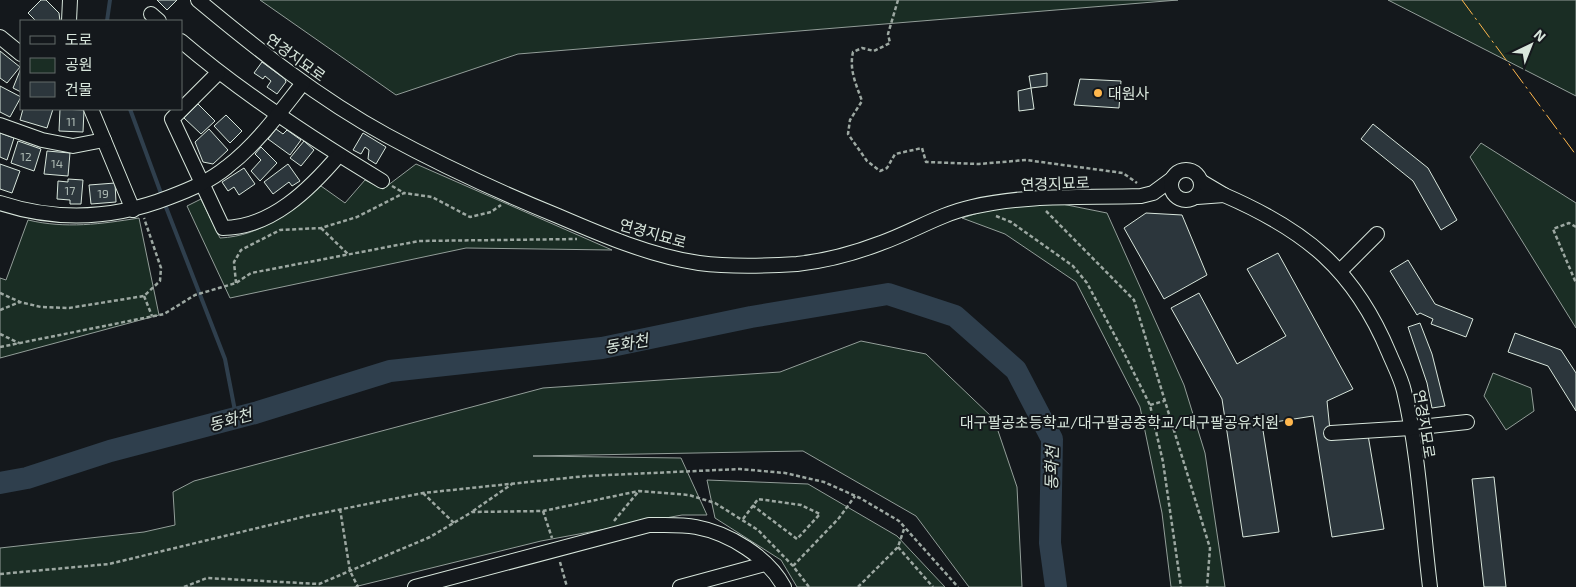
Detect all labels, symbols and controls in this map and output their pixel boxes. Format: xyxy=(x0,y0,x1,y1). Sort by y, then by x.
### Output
legend xyxy=(20,20,182,110)
north arrow xyxy=(1506,20,1556,70)
text: N xyxy=(1531,25,1550,45)
street label: 연경지묘로 xyxy=(263,29,329,85)
text: 도로 xyxy=(65,30,93,48)
text: 공원 xyxy=(65,55,93,73)
text: 건물 xyxy=(65,80,93,98)
place label: 대원사 xyxy=(1108,84,1150,102)
marker: 대원사 xyxy=(1092,87,1104,99)
house number: 11 xyxy=(66,114,76,128)
house number: 12 xyxy=(20,149,32,163)
house number: 14 xyxy=(51,156,63,170)
street label: 연경지묘로 xyxy=(1020,173,1090,193)
house number: 17 xyxy=(65,183,75,197)
house number: 19 xyxy=(97,186,109,200)
street label: 연경지묘로 xyxy=(617,215,689,251)
water label: 동화천 xyxy=(603,329,652,356)
street label: 연경지묘로 xyxy=(1411,389,1439,459)
water label: 동화천 xyxy=(206,404,256,434)
place label: 대구팔공초등학교/대구팔공중학교/대구팔공유치원 xyxy=(960,413,1279,431)
marker: 대구팔공초등학교/대구팔공중학교/대구팔공유치원 xyxy=(1283,416,1295,428)
water label: 동화천 xyxy=(1041,443,1061,490)

